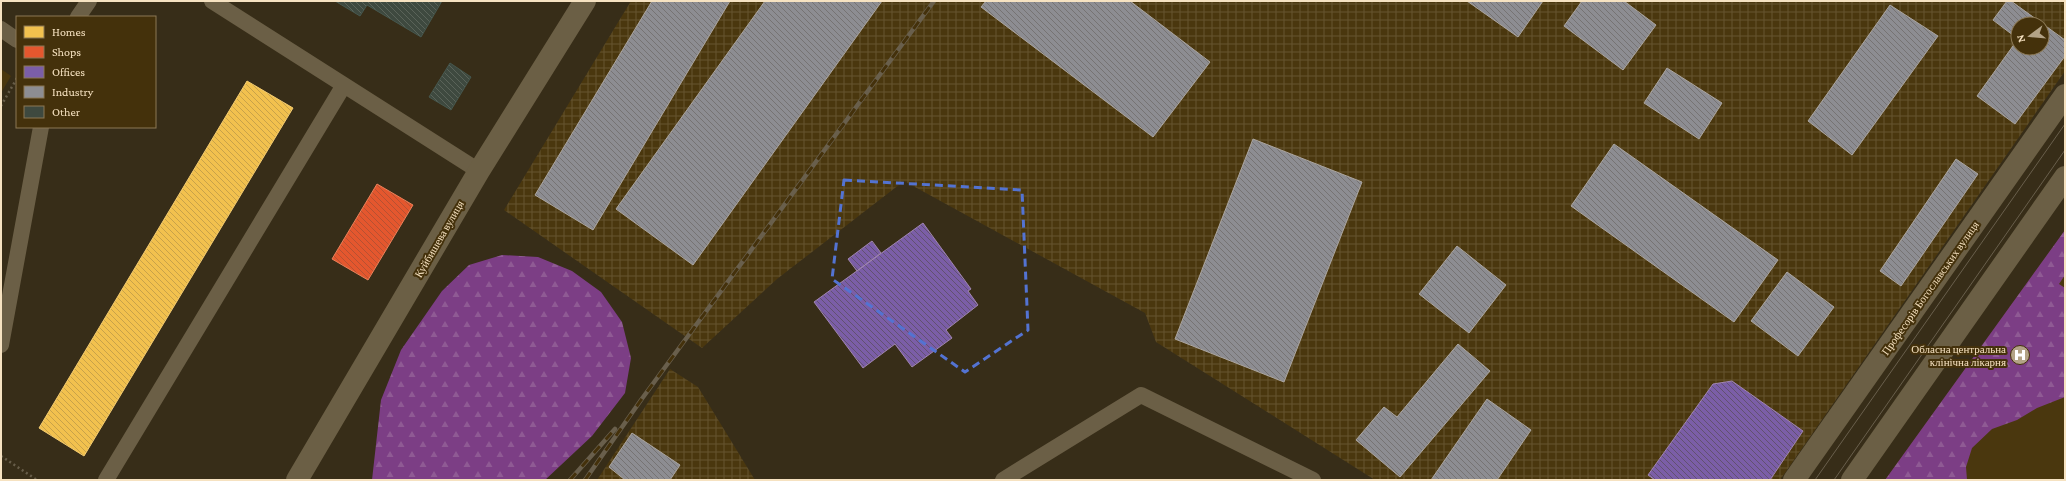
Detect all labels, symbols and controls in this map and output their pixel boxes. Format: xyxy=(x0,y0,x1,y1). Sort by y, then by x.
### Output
legend xyxy=(16,16,156,128)
north arrow xyxy=(2010,16,2050,56)
text: Homes xyxy=(52,25,86,39)
text: N xyxy=(2013,33,2027,44)
text: Shops xyxy=(52,45,81,59)
text: Offices xyxy=(52,65,85,79)
text: Industry xyxy=(52,85,94,99)
text: Other xyxy=(52,105,81,119)
street label: Куйбишева вулиця xyxy=(412,198,466,280)
street label: Професорів Богославських вулиця xyxy=(1879,219,1981,357)
place label: Обласна центральна клінічна лікарня xyxy=(1911,343,2006,368)
hospital icon: Обласна центральна клінічна лікарня xyxy=(2009,344,2031,366)

